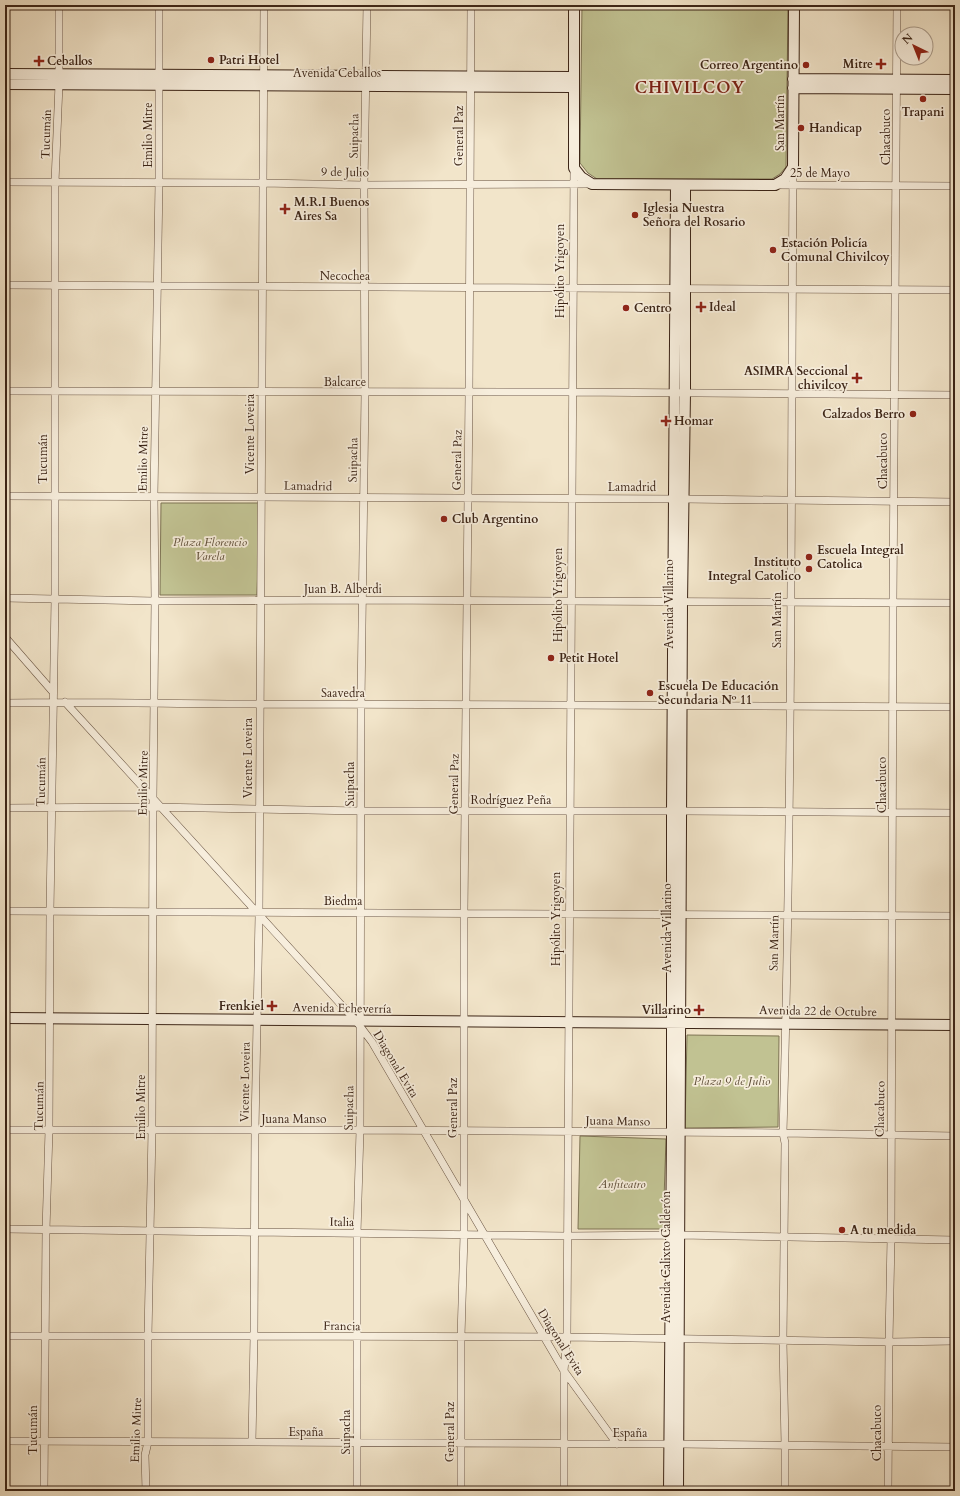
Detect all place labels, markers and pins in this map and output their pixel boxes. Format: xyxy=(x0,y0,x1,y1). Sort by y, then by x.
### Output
place label: Patri Hotel xyxy=(219,52,280,68)
place label: Ceballos xyxy=(47,53,93,69)
marker: Patri Hotel xyxy=(206,55,216,65)
marker: Ceballos xyxy=(34,56,44,66)
place label: Mitre xyxy=(843,56,873,72)
place label: Correo Argentino xyxy=(700,57,798,73)
marker: Mitre xyxy=(876,59,886,69)
marker: Correo Argentino xyxy=(801,60,811,70)
marker: Trapani xyxy=(918,94,928,104)
place label: Trapani xyxy=(902,104,945,120)
place label: Handicap xyxy=(809,120,862,136)
marker: Handicap xyxy=(796,123,806,133)
place label: M.R.I Buenos Aires Sa xyxy=(294,194,370,224)
place label: Iglesia Nuestra Señora del Rosario xyxy=(643,200,745,230)
marker: M.R.I Buenos Aires Sa xyxy=(279,203,291,215)
marker: Iglesia Nuestra Señora del Rosario xyxy=(630,210,640,220)
place label: Estación Policía Comunal Chivilcoy xyxy=(781,235,890,265)
marker: Estación Policía Comunal Chivilcoy xyxy=(768,245,778,255)
place label: Ideal xyxy=(709,299,736,315)
place label: Centro xyxy=(634,300,672,316)
marker: Ideal xyxy=(696,302,706,312)
marker: Centro xyxy=(621,303,631,313)
place label: ASIMRA Seccional chivilcoy xyxy=(744,363,848,393)
marker: ASIMRA Seccional chivilcoy xyxy=(851,372,863,384)
place label: Calzados Berro xyxy=(822,406,905,422)
marker: Calzados Berro xyxy=(908,409,918,419)
place label: Homar xyxy=(674,413,714,429)
marker: Homar xyxy=(661,416,671,426)
place label: Club Argentino xyxy=(452,511,538,527)
marker: Club Argentino xyxy=(439,514,449,524)
place label: Escuela Integral Catolica xyxy=(817,542,904,572)
marker: Escuela Integral Catolica xyxy=(804,552,814,562)
place label: Instituto Integral Catolico xyxy=(708,554,801,584)
marker: Instituto Integral Catolico xyxy=(804,564,814,574)
place label: Petit Hotel xyxy=(559,650,619,666)
marker: Petit Hotel xyxy=(546,653,556,663)
place label: Escuela De Educación Secundaria Nº 11 xyxy=(658,678,779,708)
marker: Escuela De Educación Secundaria Nº 11 xyxy=(645,688,655,698)
place label: Frenkiel xyxy=(219,998,265,1014)
marker: Frenkiel xyxy=(267,1001,277,1011)
place label: Villarino xyxy=(642,1002,691,1018)
marker: Villarino xyxy=(694,1005,704,1015)
place label: A tu medida xyxy=(850,1222,916,1238)
marker: A tu medida xyxy=(837,1225,847,1235)

